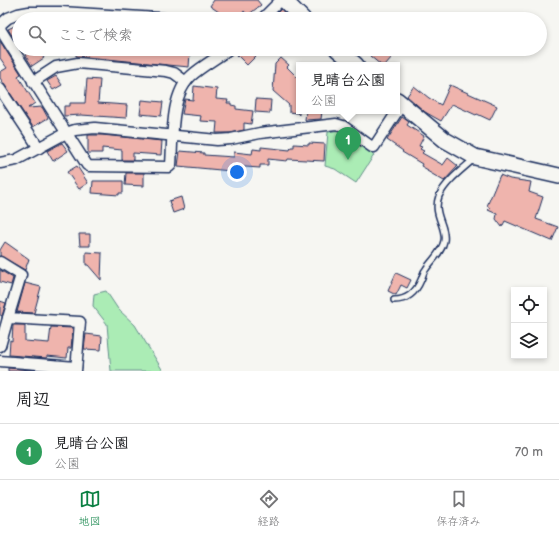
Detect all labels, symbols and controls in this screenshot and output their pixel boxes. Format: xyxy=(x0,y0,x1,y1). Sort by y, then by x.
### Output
search box xyxy=(12,12,547,56)
icon: search xyxy=(26,23,48,45)
text: ここで検索 xyxy=(58,26,133,45)
popup xyxy=(296,62,400,114)
text: 見晴台公園 xyxy=(310,71,386,90)
text: 公園 xyxy=(310,93,337,109)
pin: 1 xyxy=(335,127,361,160)
your location xyxy=(227,162,247,182)
map controls xyxy=(511,287,547,359)
button: locate xyxy=(511,287,547,323)
button: layers xyxy=(511,323,547,359)
text: 周辺 xyxy=(16,390,50,410)
text: 見晴台公園 xyxy=(54,434,129,453)
text: 1 xyxy=(26,444,32,460)
text: 70 m xyxy=(515,444,543,460)
text: 公園 xyxy=(54,456,80,472)
tab: 地図 xyxy=(79,488,101,528)
tab: 経路 xyxy=(258,488,280,528)
tab: 保存済み xyxy=(437,488,481,528)

